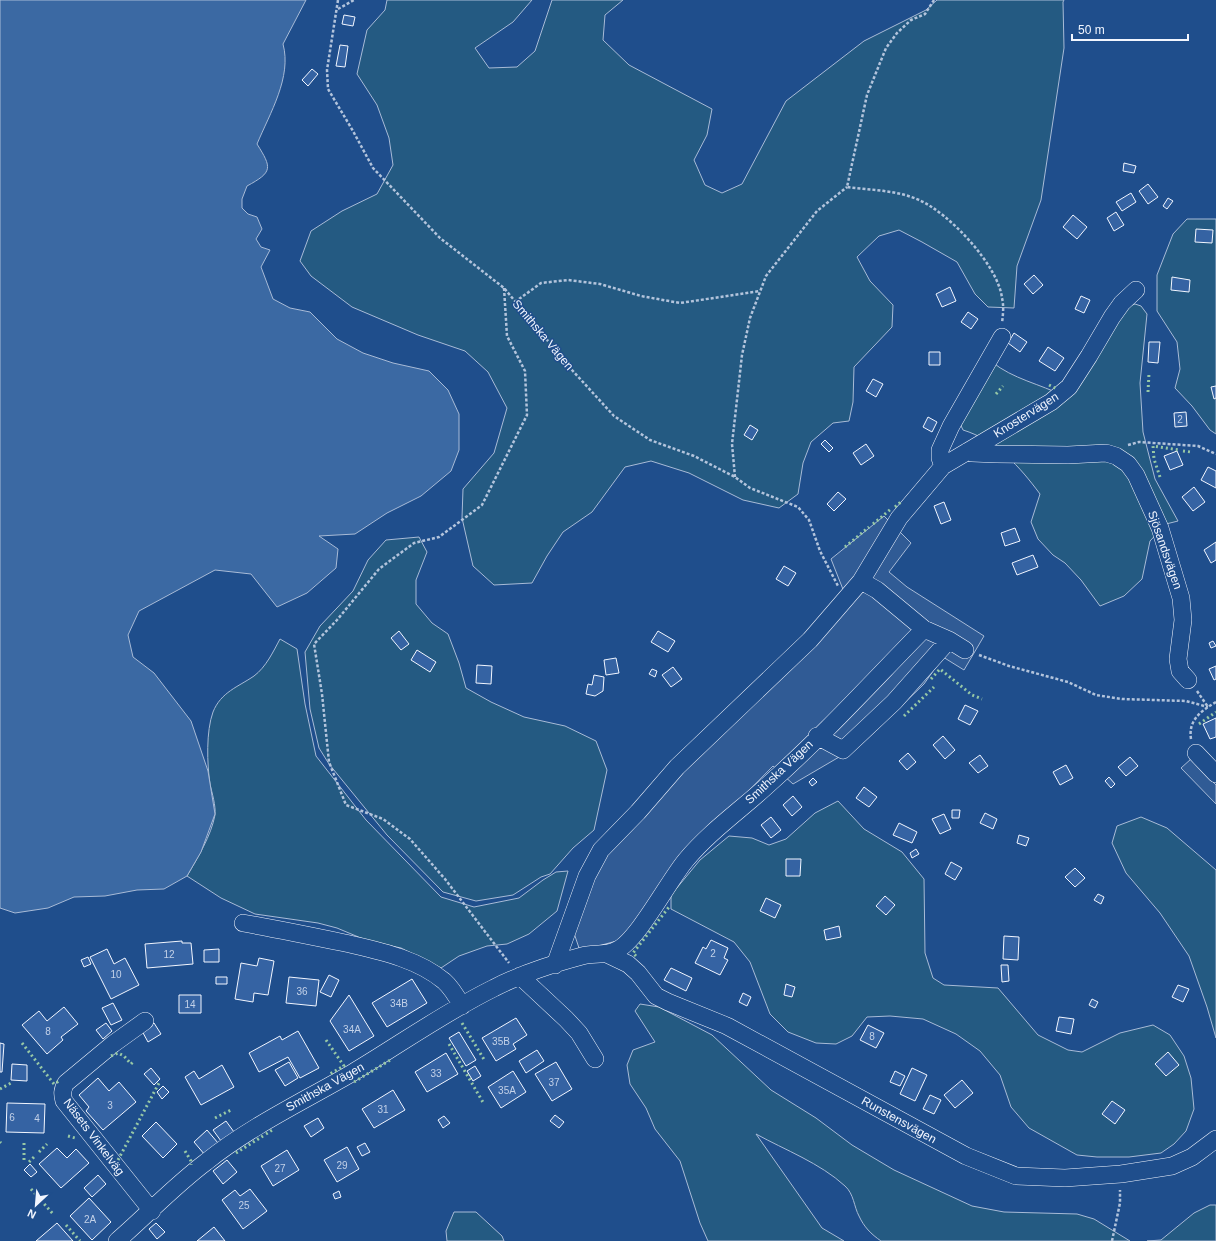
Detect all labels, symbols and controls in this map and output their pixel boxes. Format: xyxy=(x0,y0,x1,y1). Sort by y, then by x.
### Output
scale bar xyxy=(1072,16,1188,42)
text: 50 m xyxy=(1078,23,1105,37)
street label: Smithska Vägen xyxy=(510,297,576,373)
street label: Knostervägen xyxy=(991,389,1061,441)
house number: 2 xyxy=(1177,414,1183,425)
street label: Sjösandsvägen xyxy=(1145,509,1185,591)
street label: Smithska Vägen xyxy=(742,737,816,807)
house number: 2 xyxy=(710,948,716,959)
house number: 12 xyxy=(163,949,175,960)
house number: 10 xyxy=(110,969,122,980)
house number: 36 xyxy=(296,986,308,997)
house number: 34B xyxy=(390,998,408,1009)
house number: 14 xyxy=(184,999,196,1010)
house number: 34A xyxy=(343,1024,361,1035)
house number: 8 xyxy=(45,1026,51,1037)
house number: 8 xyxy=(869,1031,875,1042)
house number: 35B xyxy=(492,1036,510,1047)
street label: Smithska Vägen xyxy=(283,1060,367,1114)
house number: 33 xyxy=(430,1068,442,1079)
house number: 37 xyxy=(548,1077,560,1088)
house number: 35A xyxy=(498,1085,516,1096)
street label: Runstensvägen xyxy=(859,1094,939,1146)
street label: Näsets Vinkelväg xyxy=(61,1096,127,1178)
house number: 3 xyxy=(107,1100,113,1111)
house number: 31 xyxy=(377,1104,389,1115)
house number: 6 xyxy=(9,1112,15,1123)
house number: 4 xyxy=(34,1113,40,1124)
house number: 29 xyxy=(336,1160,348,1171)
house number: 27 xyxy=(274,1163,286,1174)
north arrow xyxy=(16,1185,56,1225)
house number: 25 xyxy=(238,1200,250,1211)
text: N xyxy=(25,1207,38,1221)
house number: 2A xyxy=(84,1214,96,1225)

